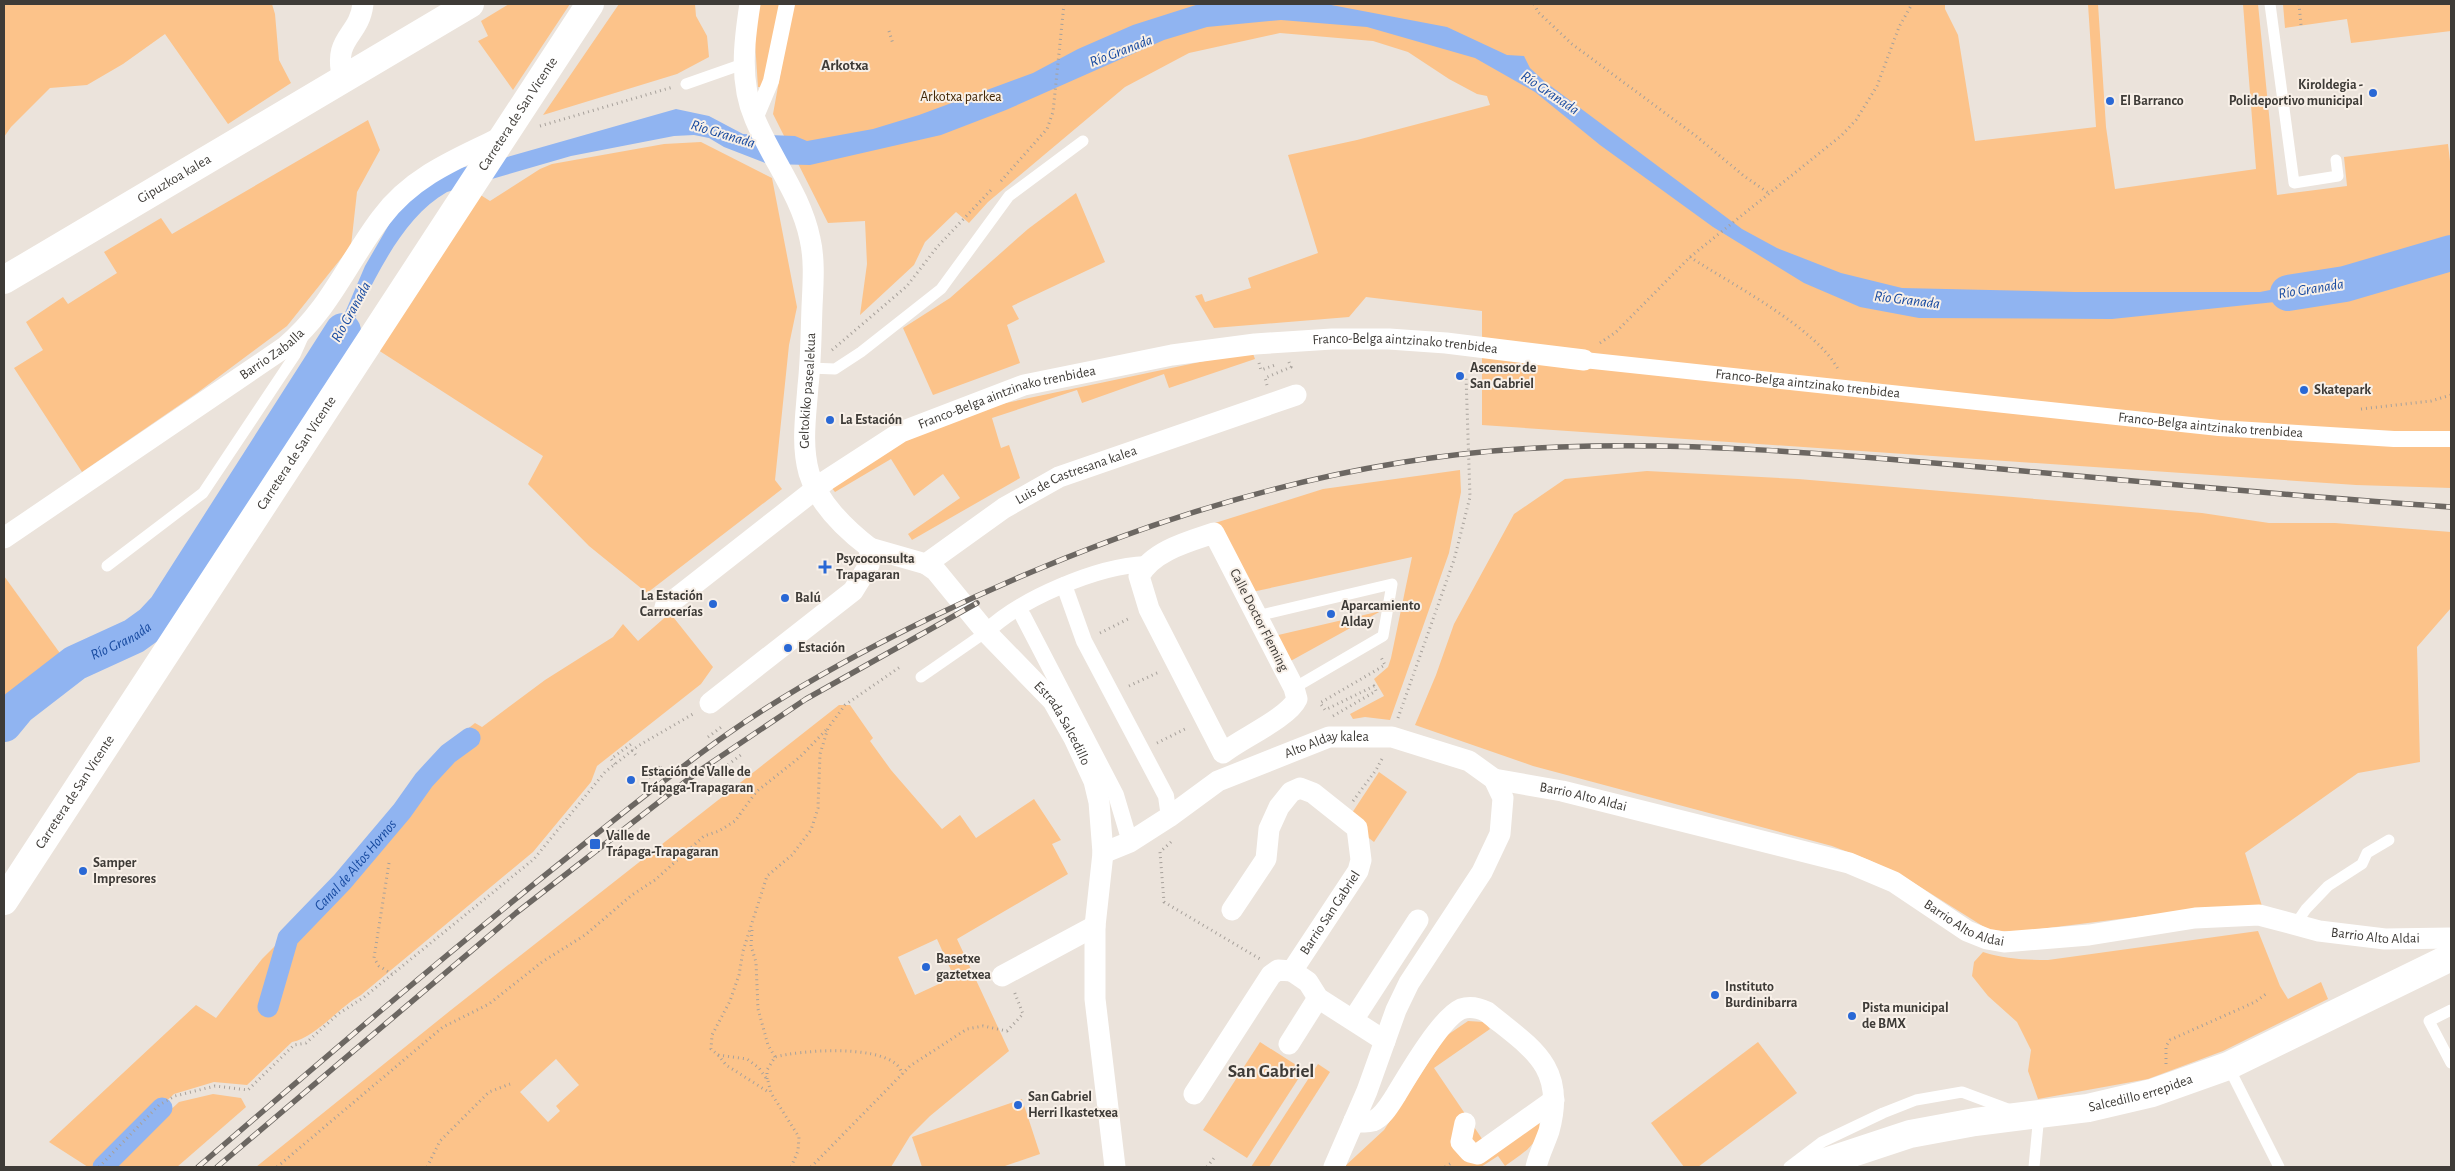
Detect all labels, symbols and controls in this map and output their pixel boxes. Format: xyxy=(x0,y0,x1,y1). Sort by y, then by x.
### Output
water label: Río Granada xyxy=(1087,32,1155,70)
street label: Carretera de San Vicente xyxy=(476,55,560,173)
district label: Arkotxa xyxy=(821,58,869,73)
water label: Río Granada xyxy=(1518,68,1582,118)
place label: Kiroldegia - Polideportivo municipal xyxy=(2229,78,2363,108)
marker: Kiroldegia - Polideportivo municipal xyxy=(2367,87,2379,99)
park label: Arkotxa parkea xyxy=(920,90,1002,104)
place label: El Barranco xyxy=(2120,94,2184,108)
marker: El Barranco xyxy=(2104,95,2116,107)
water label: Río Granada xyxy=(689,117,757,151)
street label: Gipuzkoa kalea xyxy=(135,152,214,206)
water label: Río Granada xyxy=(2277,276,2345,302)
water label: Río Granada xyxy=(328,279,374,345)
water label: Río Granada xyxy=(1873,289,1941,311)
street label: Barrio Zaballa xyxy=(237,326,307,383)
street label: Geltokiko pasealekua xyxy=(798,332,818,449)
street label: Franco-Belga aintzinako trenbidea xyxy=(1312,332,1499,356)
place label: Ascensor de San Gabriel xyxy=(1470,361,1537,391)
street label: Franco-Belga aintzinako trenbidea xyxy=(916,364,1098,432)
street label: Franco-Belga aintzinako trenbidea xyxy=(1715,367,1901,401)
marker: Ascensor de San Gabriel xyxy=(1454,370,1466,382)
place label: Skatepark xyxy=(2314,383,2371,397)
marker: Skatepark xyxy=(2298,384,2310,396)
street label: Carretera de San Vicente xyxy=(255,394,339,512)
street label: Franco-Belga aintzinako trenbidea xyxy=(2117,410,2304,440)
place label: La Estación xyxy=(840,413,902,427)
marker: La Estación xyxy=(824,414,836,426)
street label: Luis de Castresana kalea xyxy=(1013,443,1139,507)
place label: Psycoconsulta Trapagaran xyxy=(836,552,915,582)
marker: Psycoconsulta Trapagaran xyxy=(818,560,832,574)
street label: Calle Doctor Fleming xyxy=(1227,566,1291,674)
place label: La Estación Carrocerías xyxy=(640,589,703,619)
place label: Balú xyxy=(795,591,822,605)
marker: Balú xyxy=(779,592,791,604)
marker: La Estación Carrocerías xyxy=(707,598,719,610)
place label: Aparcamiento Alday xyxy=(1341,599,1420,629)
marker: Aparcamiento Alday xyxy=(1325,608,1337,620)
water label: Río Granada xyxy=(88,619,154,662)
place label: Estación xyxy=(798,641,845,655)
marker: Estación xyxy=(782,642,794,654)
street label: Estrada Salcedillo xyxy=(1031,679,1093,767)
street label: Alto Alday kalea xyxy=(1282,729,1370,761)
street label: Carretera de San Vicente xyxy=(33,733,117,851)
place label: Estación de Valle de Trápaga-Trapagaran xyxy=(641,765,754,795)
marker: Estación de Valle de Trápaga-Trapagaran xyxy=(625,774,637,786)
street label: Barrio Alto Aldai xyxy=(1538,780,1628,814)
water label: Canal de Altos Hornos xyxy=(311,816,399,914)
place label: Valle de Trápaga-Trapagaran xyxy=(606,829,719,859)
marker: Valle de Trápaga-Trapagaran xyxy=(588,837,602,851)
place label: Samper Impresores xyxy=(93,856,156,886)
marker: Samper Impresores xyxy=(77,865,89,877)
street label: Barrio San Gabriel xyxy=(1298,868,1363,957)
street label: Barrio Alto Aldai xyxy=(1921,897,2005,949)
street label: Barrio Alto Aldai xyxy=(2330,926,2420,946)
place label: Basetxe gaztetxea xyxy=(936,952,991,982)
marker: Basetxe gaztetxea xyxy=(920,961,932,973)
place label: Instituto Burdinibarra xyxy=(1725,980,1798,1010)
marker: Instituto Burdinibarra xyxy=(1709,989,1721,1001)
place label: Pista municipal de BMX xyxy=(1862,1001,1949,1031)
marker: Pista municipal de BMX xyxy=(1846,1010,1858,1022)
district label: San Gabriel xyxy=(1228,1062,1314,1081)
street label: Salcedillo errepidea xyxy=(2087,1072,2195,1115)
place label: San Gabriel Herri Ikastetxea xyxy=(1028,1090,1119,1120)
marker: San Gabriel Herri Ikastetxea xyxy=(1012,1099,1024,1111)

